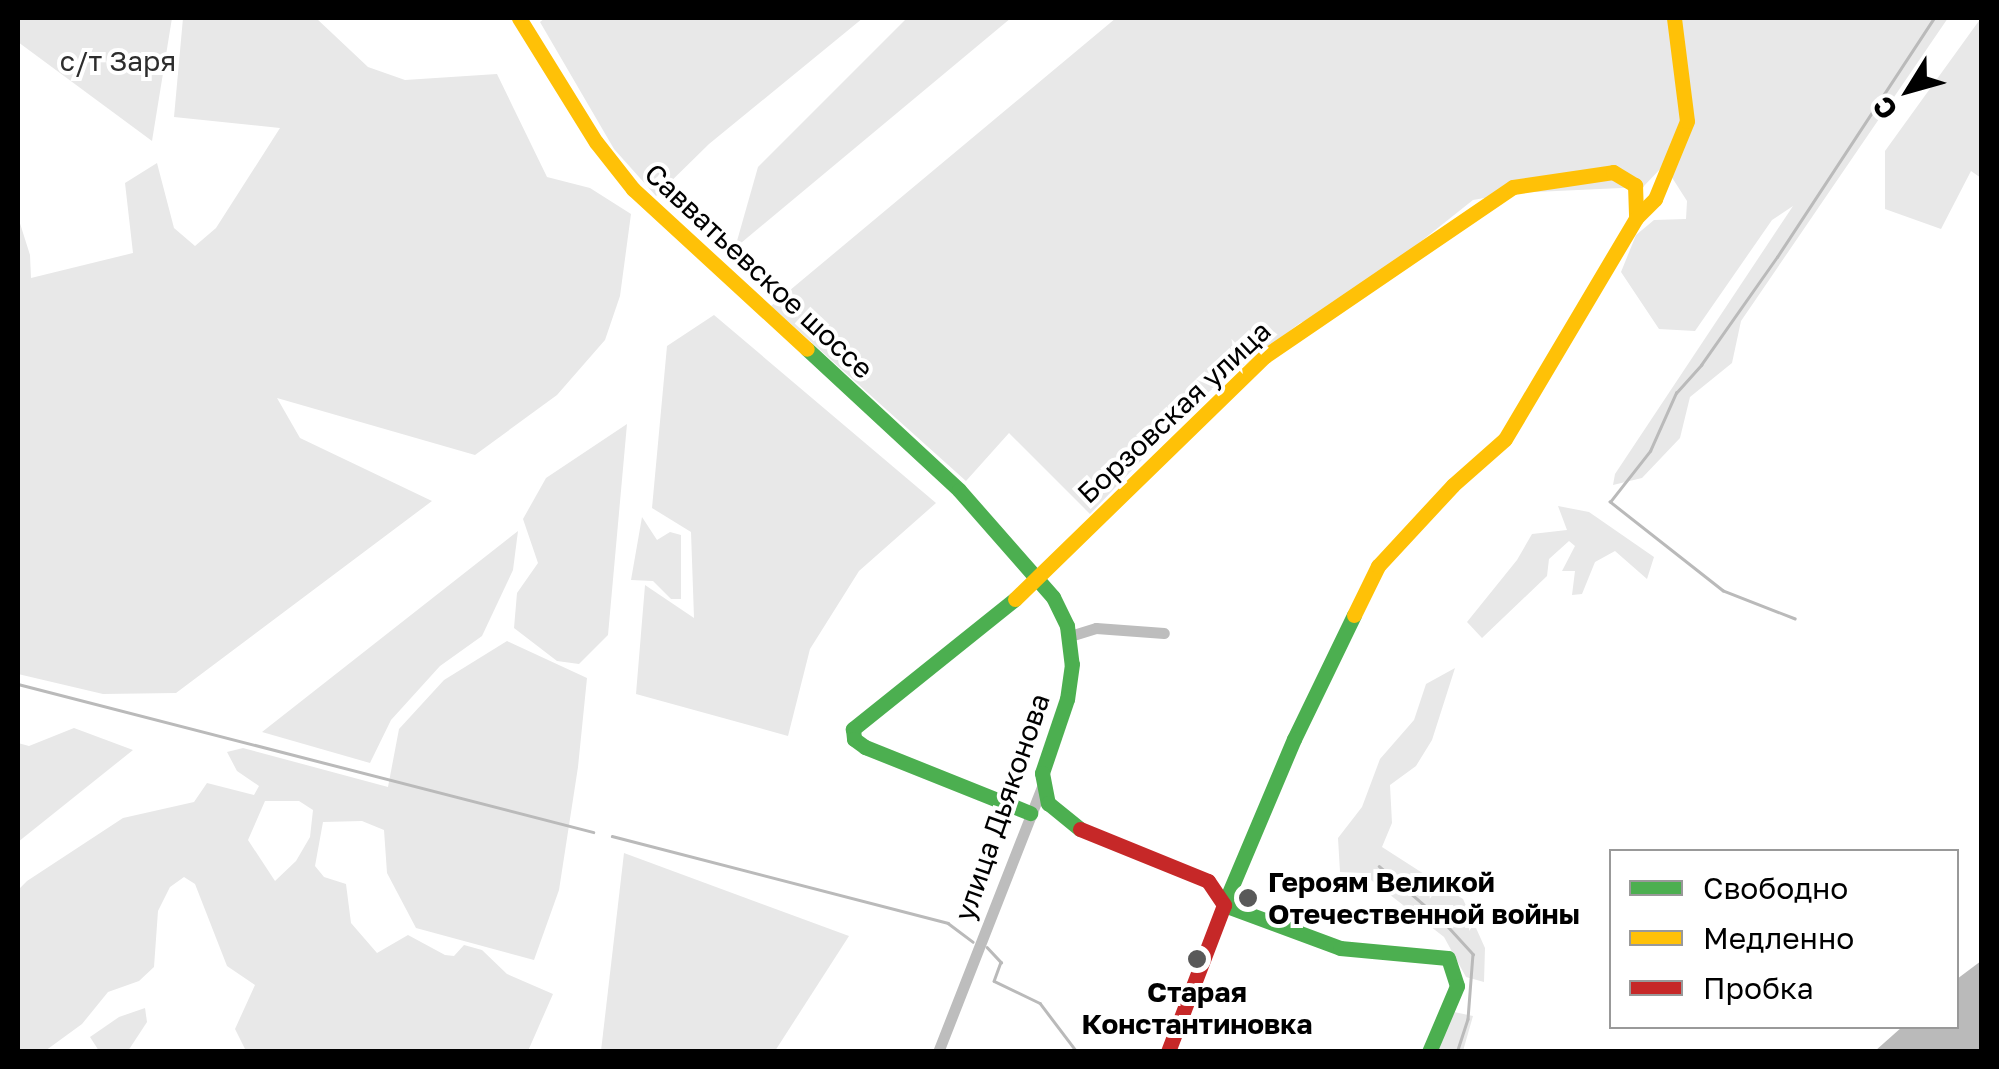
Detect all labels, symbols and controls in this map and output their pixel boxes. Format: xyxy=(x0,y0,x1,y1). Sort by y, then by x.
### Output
north arrow xyxy=(1859,40,1959,140)
park label: с/т Заря xyxy=(60,44,176,78)
text: С xyxy=(1865,90,1904,126)
street label: Савватьевское шоссе xyxy=(638,156,880,386)
street label: Борзовская улица xyxy=(1070,314,1278,510)
street label: улица Дьяконова xyxy=(947,689,1057,925)
legend xyxy=(1609,849,1959,1029)
place label: Героям Великой Отечественной войны xyxy=(1268,865,1580,931)
text: Свободно xyxy=(1703,870,1848,906)
marker: Героям Великой Отечественной войны xyxy=(1237,887,1259,909)
text: Медленно xyxy=(1703,920,1854,956)
marker: Старая Константиновка xyxy=(1186,948,1208,970)
text: Пробка xyxy=(1703,970,1814,1006)
place label: Старая Константиновка xyxy=(1081,975,1313,1041)

